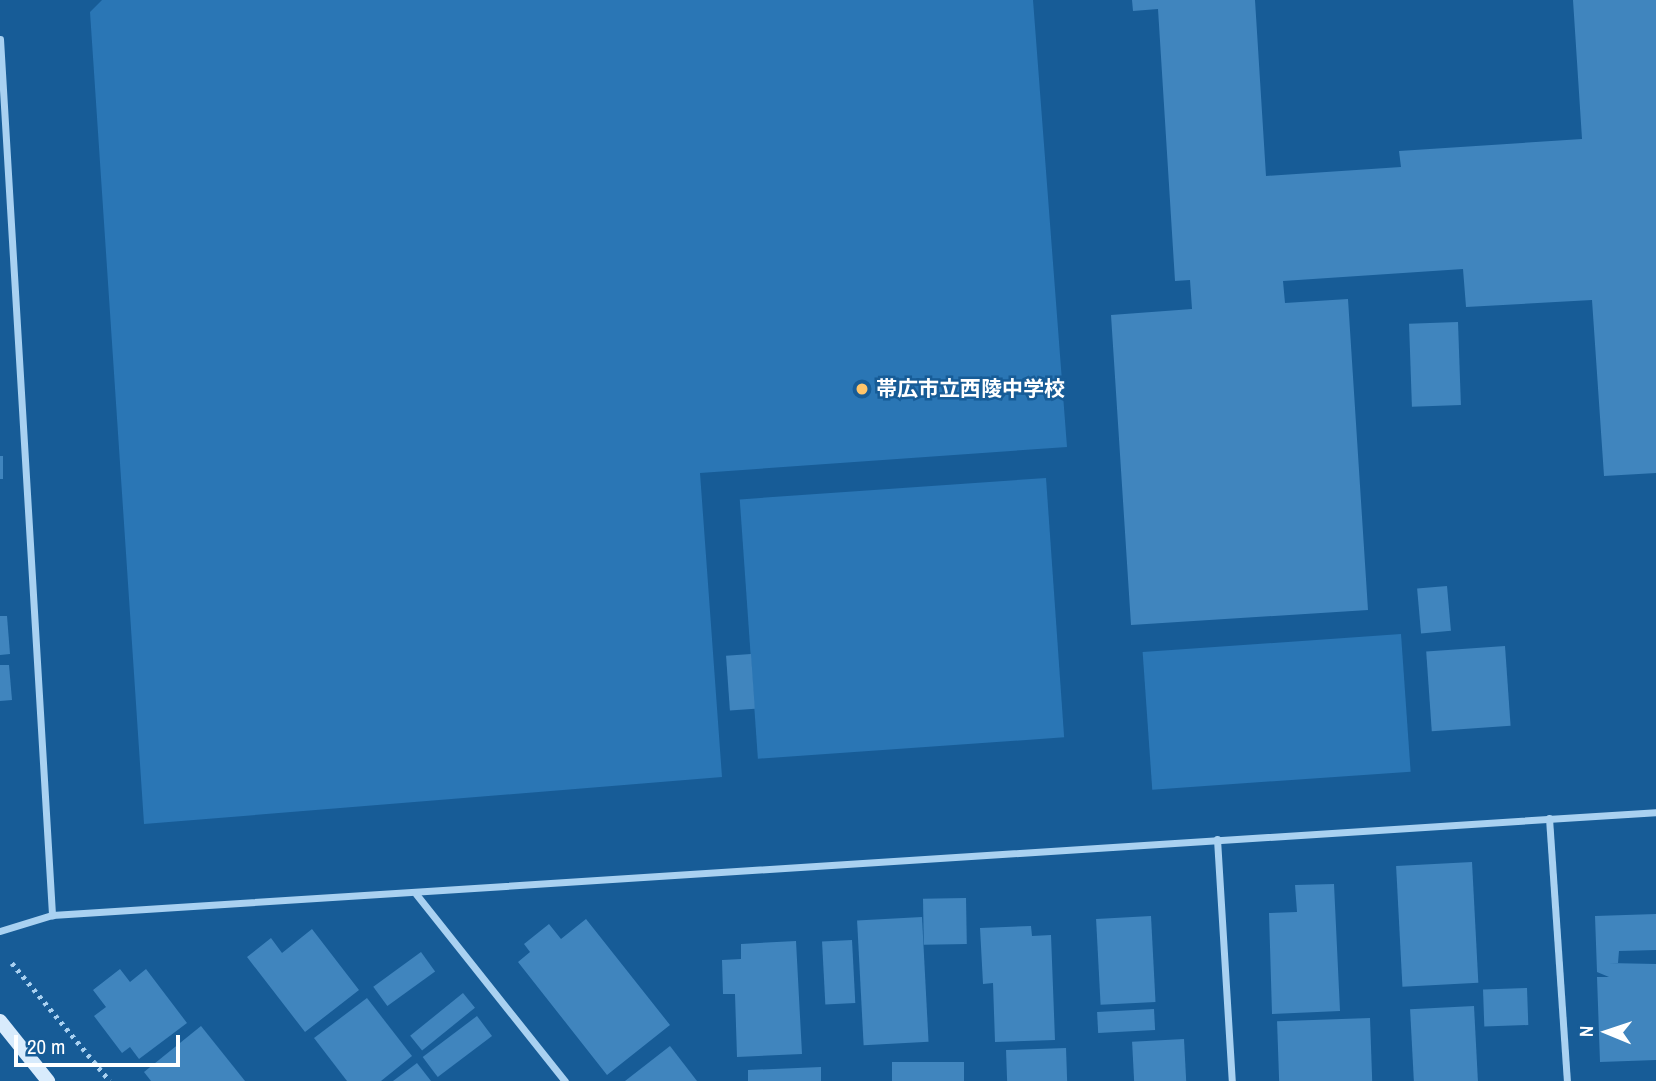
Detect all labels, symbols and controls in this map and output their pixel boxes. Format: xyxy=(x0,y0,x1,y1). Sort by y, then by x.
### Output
place label: 帯広市立西陵中学校 xyxy=(876,376,1065,402)
marker: 帯広市立西陵中学校 xyxy=(854,381,870,397)
north arrow xyxy=(1572,997,1642,1067)
scale bar xyxy=(18,1021,184,1066)
text: N xyxy=(1573,1025,1599,1037)
text: 20 m xyxy=(27,1032,65,1061)

